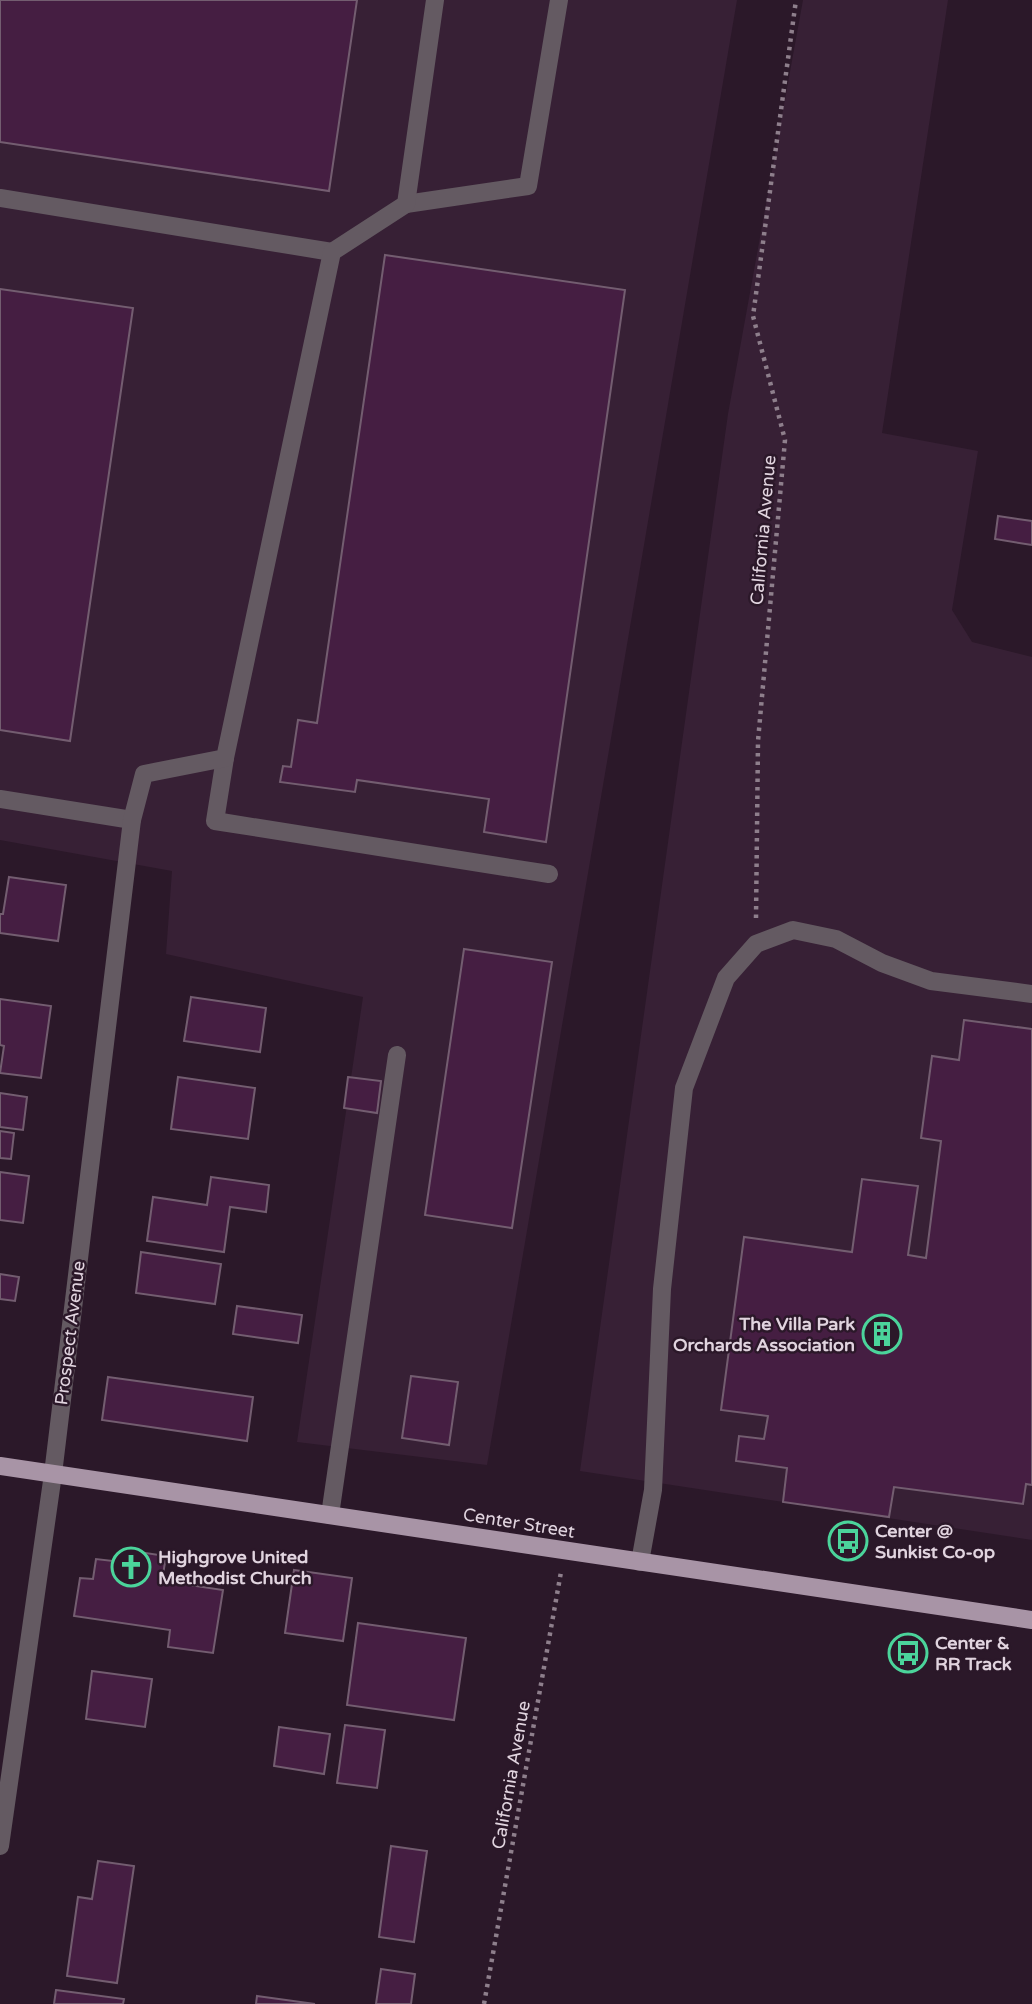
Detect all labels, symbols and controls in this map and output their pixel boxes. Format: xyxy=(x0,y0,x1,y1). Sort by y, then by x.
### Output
street label: California Avenue xyxy=(745,454,781,606)
street label: Prospect Avenue xyxy=(50,1260,90,1406)
place label: The Villa Park Orchards Association xyxy=(673,1313,855,1356)
building icon: The Villa Park Orchards Association xyxy=(861,1313,903,1355)
street label: Center Street xyxy=(461,1503,577,1543)
bus stop icon: Center @ Sunkist Co-op xyxy=(827,1520,869,1562)
place label: Center @ Sunkist Co-op xyxy=(875,1520,995,1563)
church icon: Highgrove United Methodist Church xyxy=(110,1546,152,1588)
place label: Highgrove United Methodist Church xyxy=(158,1546,312,1589)
bus stop icon: Center & RR Track xyxy=(887,1632,929,1674)
place label: Center & RR Track xyxy=(935,1632,1012,1675)
street label: California Avenue xyxy=(487,1699,535,1851)

